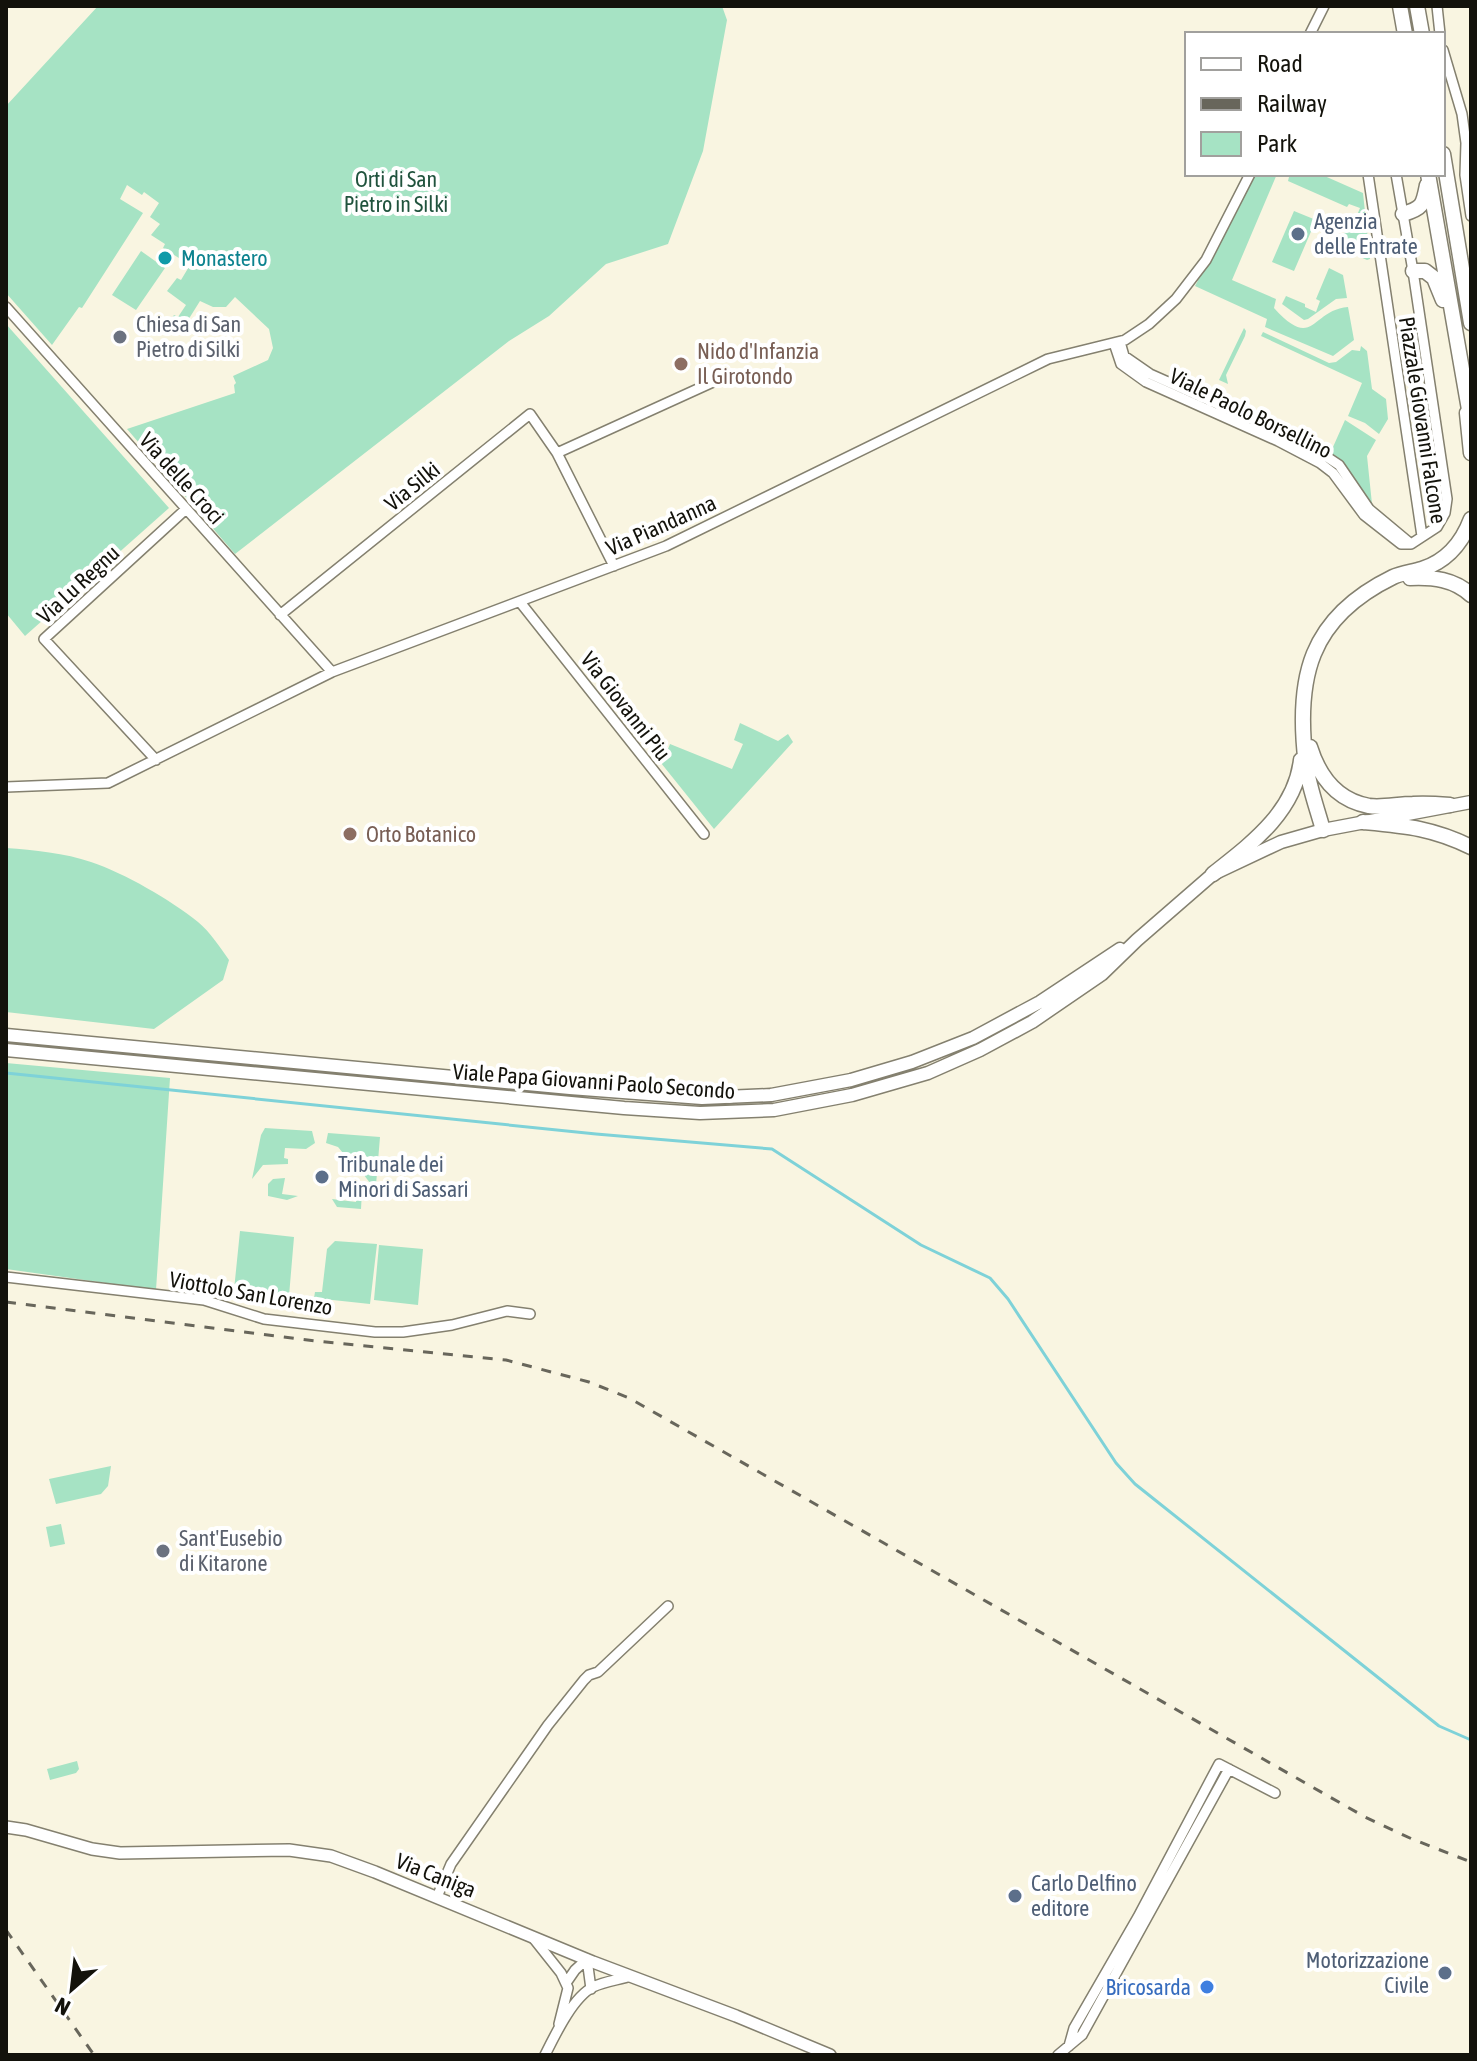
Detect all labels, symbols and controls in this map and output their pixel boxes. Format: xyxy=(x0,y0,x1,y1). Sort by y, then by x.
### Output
legend xyxy=(1185,32,1445,176)
text: Road xyxy=(1257,50,1303,77)
text: Railway xyxy=(1257,90,1327,117)
text: Park xyxy=(1257,130,1298,157)
park label: Orti di San Pietro in Silki xyxy=(344,166,448,217)
place label: Agenzia delle Entrate xyxy=(1314,208,1418,259)
marker: Agenzia delle Entrate xyxy=(1289,225,1307,243)
place label: Monastero xyxy=(181,245,268,271)
marker: Monastero xyxy=(156,249,174,267)
place label: Chiesa di San Pietro di Silki xyxy=(136,311,241,362)
street label: Piazzale Giovanni Falcone xyxy=(1394,315,1452,525)
marker: Chiesa di San Pietro di Silki xyxy=(111,328,129,346)
place label: Nido d'Infanzia Il Girotondo xyxy=(697,338,819,389)
marker: Nido d'Infanzia Il Girotondo xyxy=(672,355,690,373)
street label: Viale Paolo Borsellino xyxy=(1166,362,1336,464)
street label: Via delle Croci xyxy=(134,427,230,529)
street label: Via Silki xyxy=(379,456,445,516)
street label: Via Piandanna xyxy=(602,489,720,561)
street label: Via Lu Regnu xyxy=(31,539,125,629)
street label: Via Giovanni Piu xyxy=(576,647,676,765)
place label: Orto Botanico xyxy=(366,821,476,847)
marker: Orto Botanico xyxy=(341,825,359,843)
street label: Viale Papa Giovanni Paolo Secondo xyxy=(452,1058,736,1104)
place label: Tribunale dei Minori di Sassari xyxy=(338,1151,469,1202)
marker: Tribunale dei Minori di Sassari xyxy=(313,1168,331,1186)
street label: Viottolo San Lorenzo xyxy=(167,1266,335,1320)
place label: Sant'Eusebio di Kitarone xyxy=(179,1525,283,1576)
marker: Sant'Eusebio di Kitarone xyxy=(154,1542,172,1560)
street label: Via Caniga xyxy=(392,1847,480,1903)
place label: Carlo Delfino editore xyxy=(1031,1870,1137,1921)
marker: Carlo Delfino editore xyxy=(1006,1887,1024,1905)
place label: Motorizzazione Civile xyxy=(1306,1947,1429,1998)
north arrow xyxy=(32,1949,112,2029)
marker: Motorizzazione Civile xyxy=(1436,1964,1454,1982)
place label: Bricosarda xyxy=(1105,1974,1191,2000)
marker: Bricosarda xyxy=(1198,1978,1216,1996)
text: N xyxy=(51,1992,74,2021)

